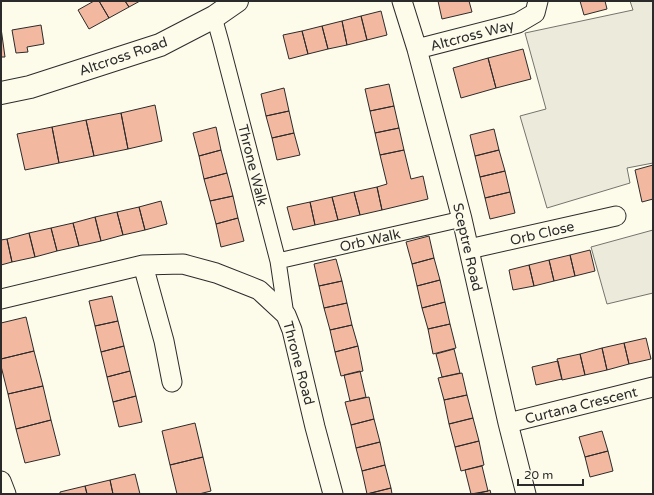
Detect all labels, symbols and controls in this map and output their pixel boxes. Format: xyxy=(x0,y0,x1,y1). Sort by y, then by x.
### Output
street label: Altcross Way xyxy=(428,16,516,55)
street label: Altcross Road xyxy=(77,33,170,80)
street label: Throne Walk xyxy=(234,123,271,208)
street label: Sceptre Road xyxy=(449,201,486,293)
street label: Orb Close xyxy=(508,218,576,249)
street label: Orb Walk xyxy=(338,225,402,256)
street label: Throne Road xyxy=(279,319,318,407)
street label: Curtana Crescent xyxy=(523,383,640,428)
scale bar xyxy=(518,461,583,487)
text: 20 m xyxy=(524,468,553,482)

